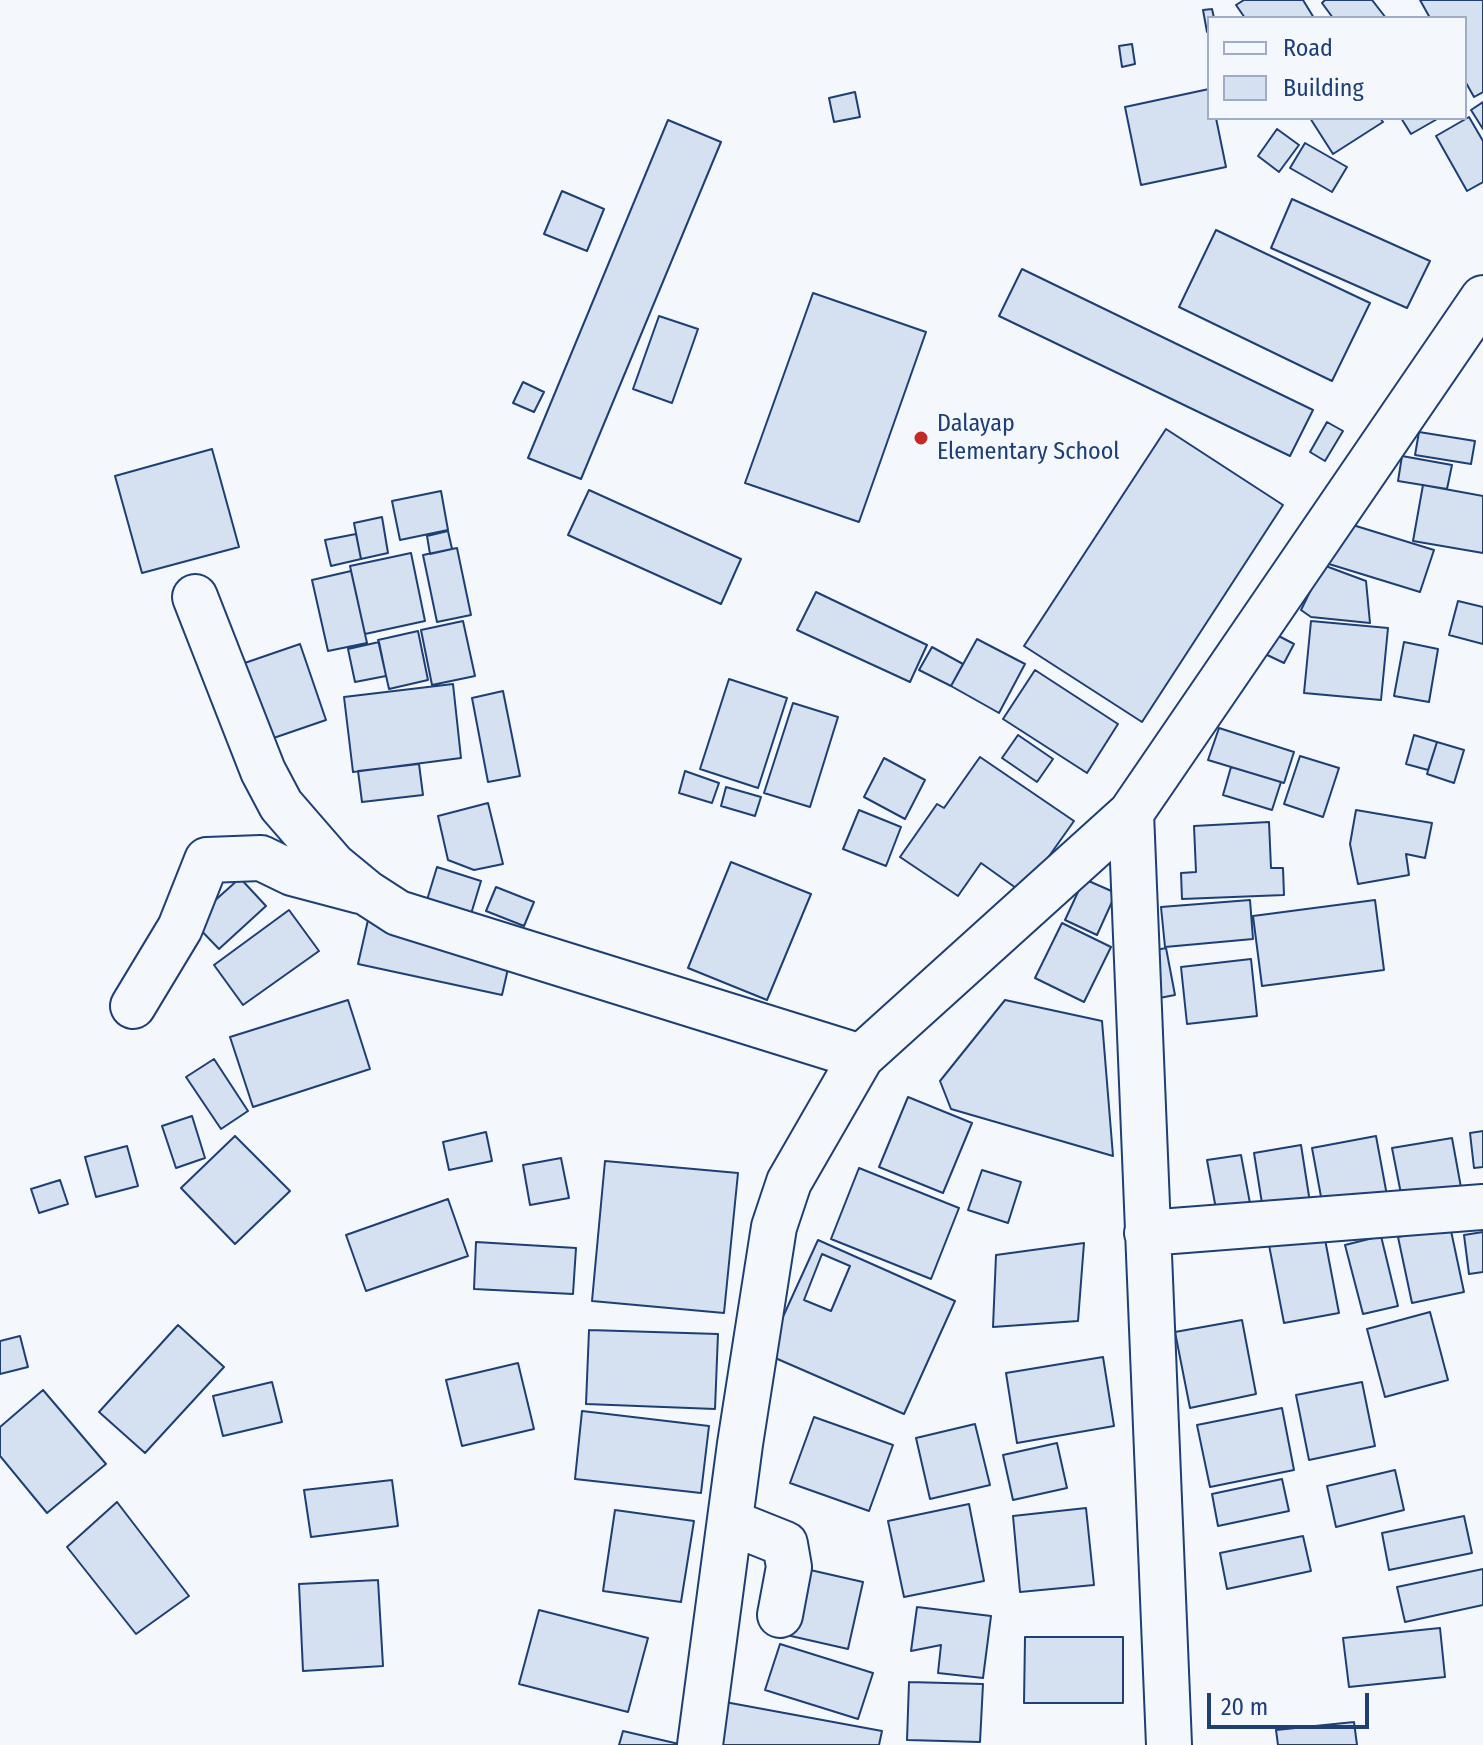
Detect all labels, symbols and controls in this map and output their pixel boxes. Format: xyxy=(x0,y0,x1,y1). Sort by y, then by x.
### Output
legend xyxy=(1207,16,1467,120)
text: Road xyxy=(1283,34,1333,62)
text: Building xyxy=(1283,74,1364,102)
place label: Dalayap Elementary School xyxy=(937,410,1120,466)
marker: Dalayap Elementary School xyxy=(912,429,930,447)
scale bar xyxy=(1211,1677,1373,1727)
text: 20 m xyxy=(1221,1693,1268,1721)

